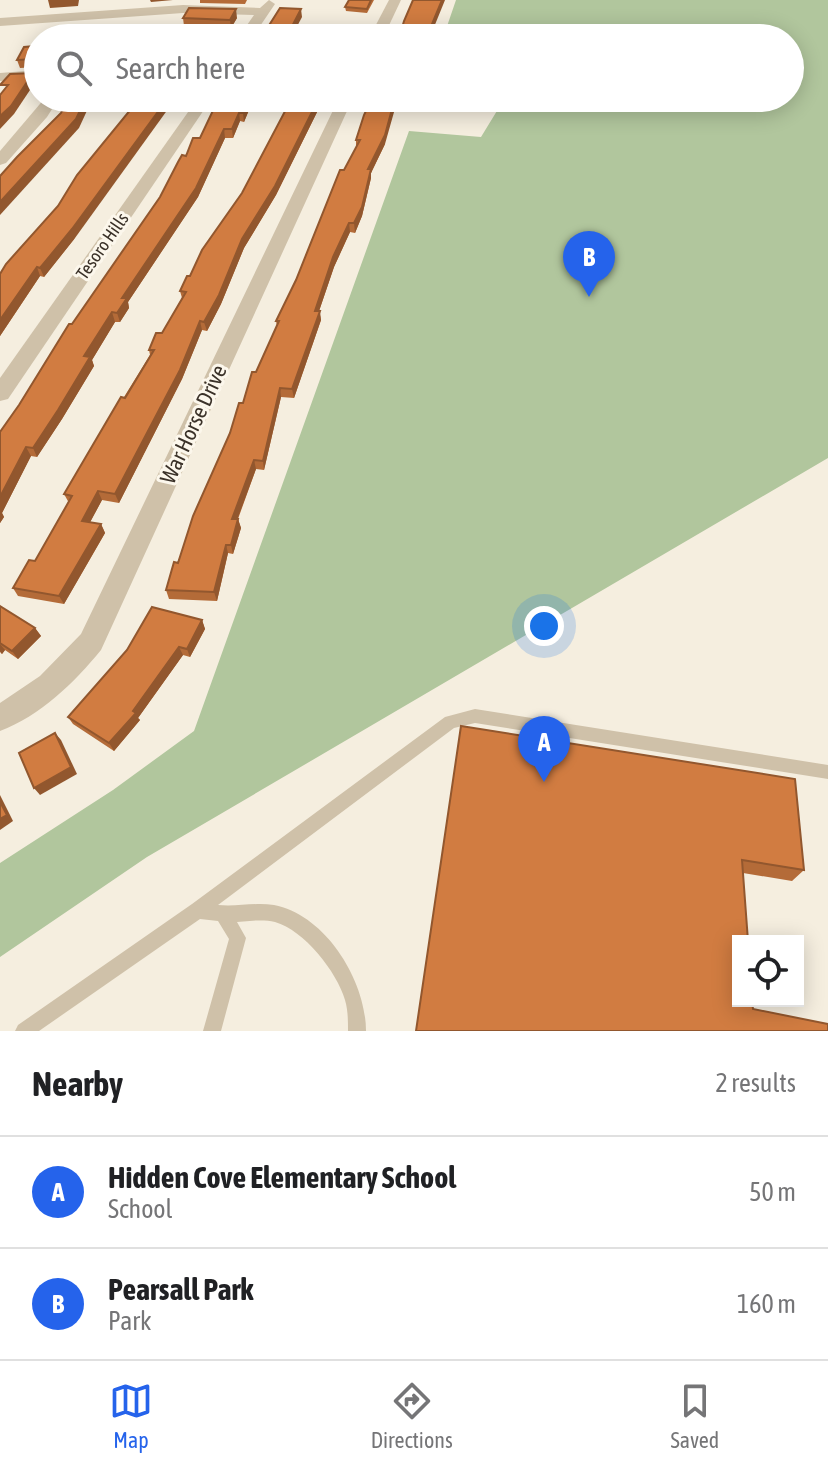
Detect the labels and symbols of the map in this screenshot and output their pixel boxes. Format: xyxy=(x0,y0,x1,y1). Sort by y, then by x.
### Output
street label: Tesoro Hills xyxy=(71,209,133,283)
pin: B xyxy=(563,231,615,297)
street label: War Horse Drive xyxy=(154,360,232,488)
your location xyxy=(524,606,564,646)
pin: A xyxy=(518,716,570,782)

